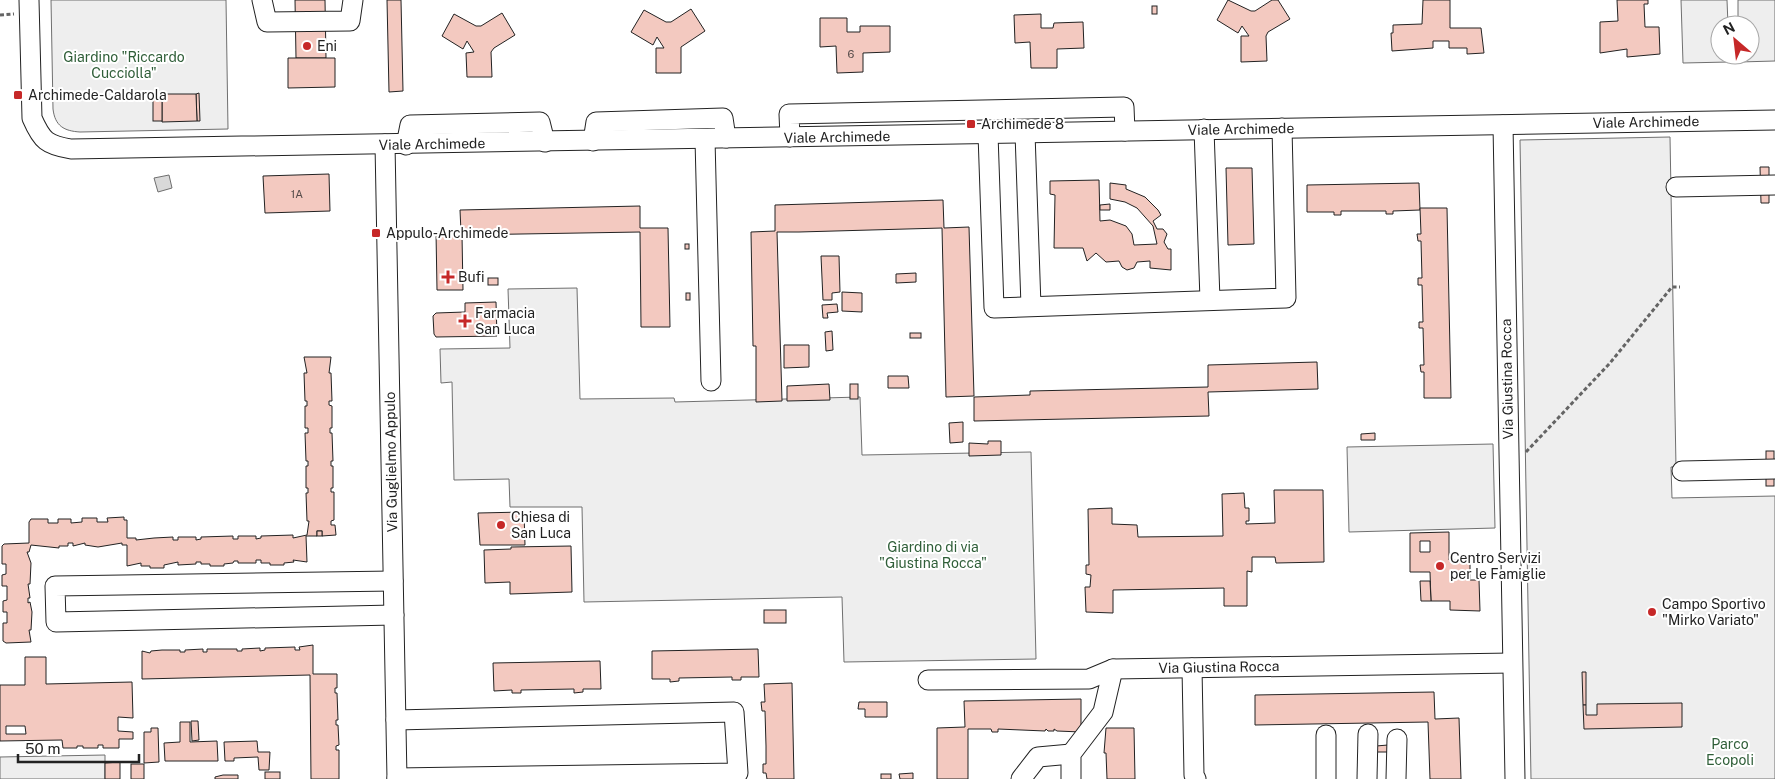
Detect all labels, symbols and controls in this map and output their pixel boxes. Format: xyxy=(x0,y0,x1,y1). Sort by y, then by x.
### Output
north arrow xyxy=(1710,15,1760,65)
text: N xyxy=(1720,19,1737,38)
place label: Eni xyxy=(317,38,337,54)
marker: Eni xyxy=(301,40,313,52)
house number: 6 xyxy=(848,48,855,60)
park label: Giardino "Riccardo Cucciolla" xyxy=(63,49,185,81)
place label: Archimede-Caldarola xyxy=(28,87,167,103)
marker: Archimede-Caldarola xyxy=(12,89,24,101)
street label: Viale Archimede xyxy=(1593,113,1699,131)
place label: Archimede 8 xyxy=(981,116,1064,132)
marker: Archimede 8 xyxy=(965,118,977,130)
street label: Viale Archimede xyxy=(1188,120,1294,138)
street label: Viale Archimede xyxy=(784,128,890,146)
street label: Viale Archimede xyxy=(379,135,485,153)
house number: 1A xyxy=(291,188,303,200)
place label: Appulo-Archimede xyxy=(386,225,509,241)
marker: Appulo-Archimede xyxy=(370,227,382,239)
place label: Bufi xyxy=(458,269,485,285)
marker: Bufi xyxy=(442,271,454,283)
place label: Farmacia San Luca xyxy=(475,305,535,337)
marker: Farmacia San Luca xyxy=(459,315,471,327)
street label: Via Giustina Rocca xyxy=(1498,318,1516,440)
street label: Via Guglielmo Appulo xyxy=(382,391,400,533)
place label: Chiesa di San Luca xyxy=(511,509,571,541)
marker: Chiesa di San Luca xyxy=(495,519,507,531)
park label: Giardino di via "Giustina Rocca" xyxy=(879,539,987,571)
place label: Centro Servizi per le Famiglie xyxy=(1450,550,1546,582)
marker: Centro Servizi per le Famiglie xyxy=(1434,560,1446,572)
place label: Campo Sportivo "Mirko Variato" xyxy=(1662,596,1766,628)
marker: Campo Sportivo "Mirko Variato" xyxy=(1646,606,1658,618)
street label: Via Giustina Rocca xyxy=(1158,658,1280,676)
scale bar xyxy=(18,732,139,764)
park label: Parco Ecopoli xyxy=(1706,736,1754,768)
text: 50 m xyxy=(25,740,60,757)

